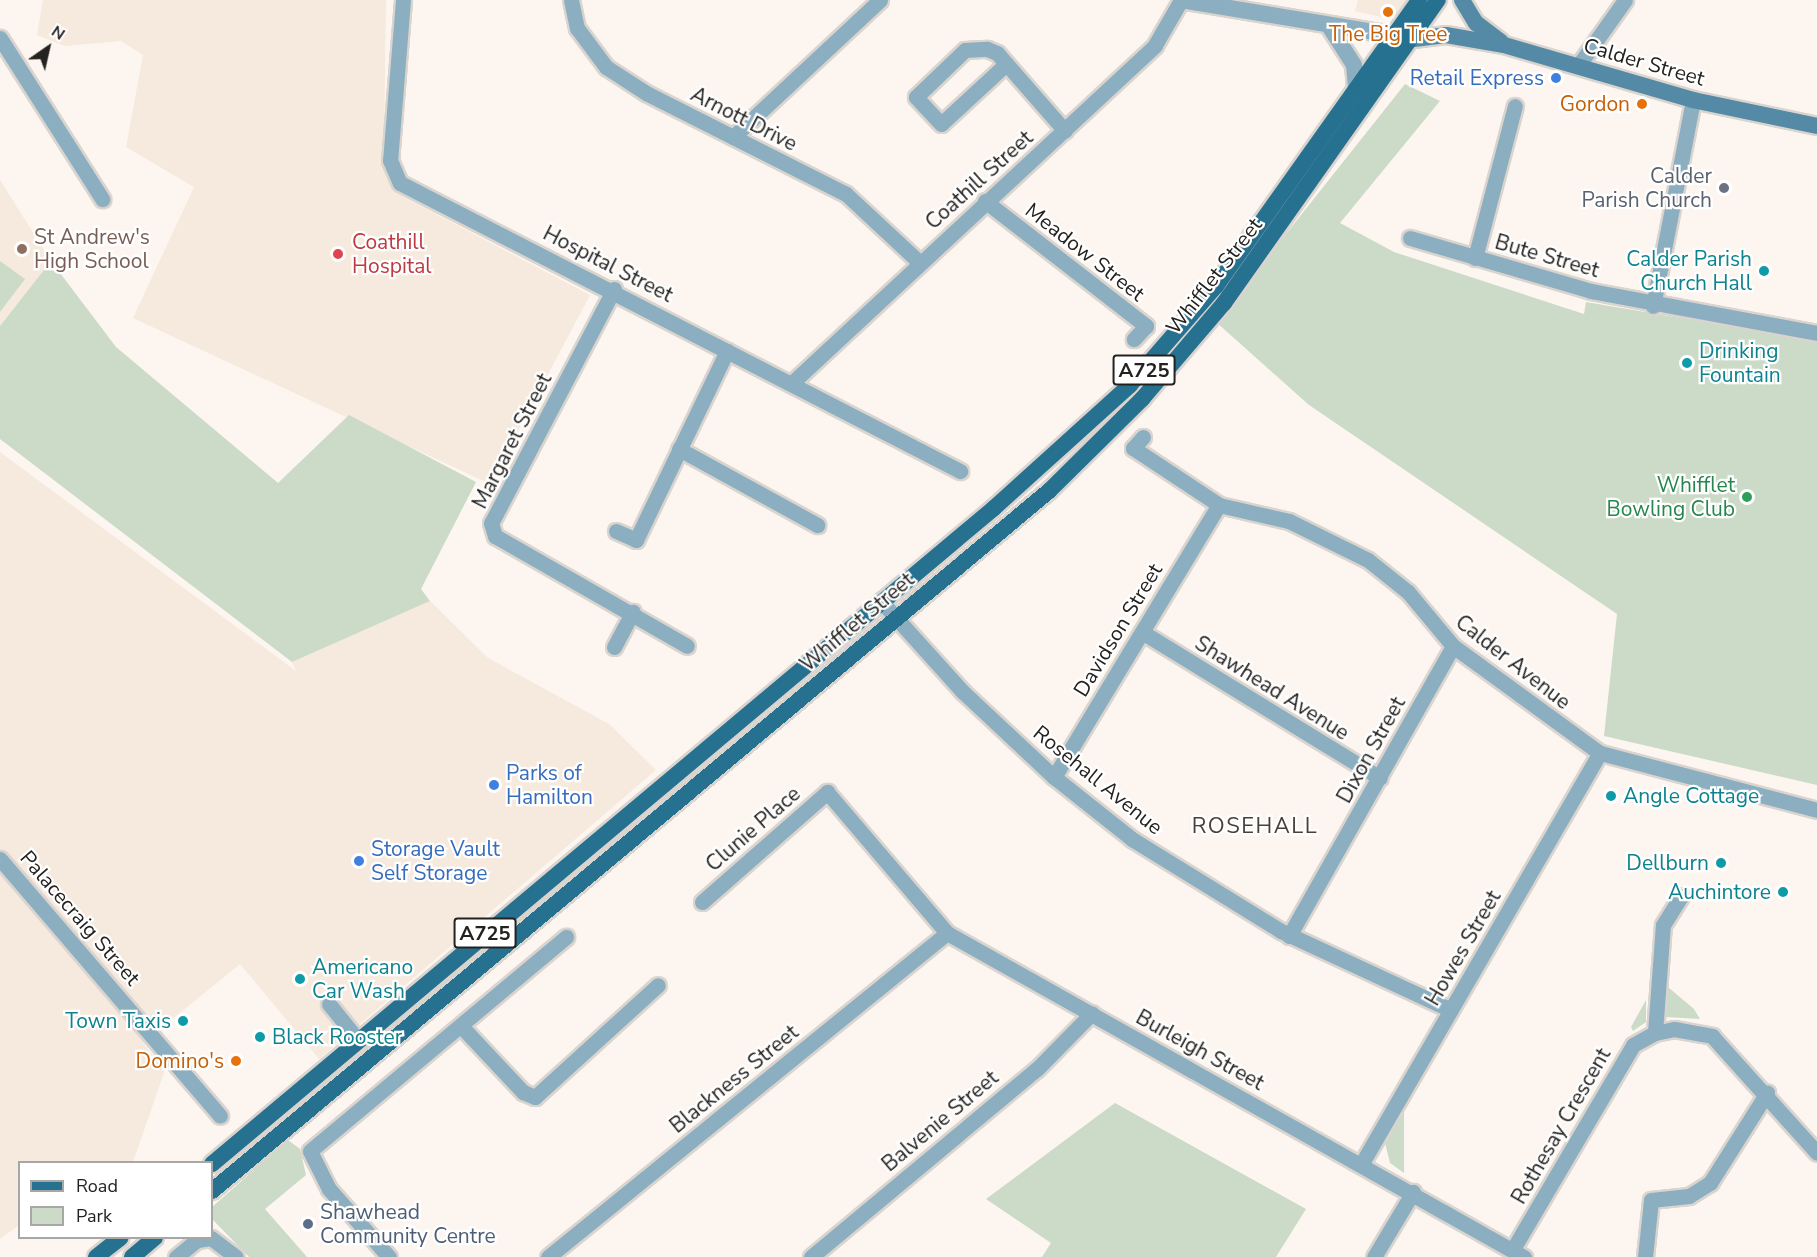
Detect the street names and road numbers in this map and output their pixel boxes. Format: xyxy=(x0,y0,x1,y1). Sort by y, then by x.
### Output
street label: Calder Street xyxy=(1581,33,1707,91)
street label: Arnott Drive xyxy=(687,81,801,157)
street label: Coathill Street xyxy=(920,125,1038,235)
street label: Meadow Street xyxy=(1020,198,1150,306)
street label: Whifflet Street xyxy=(1161,213,1267,339)
street label: Hospital Street xyxy=(539,220,677,308)
street label: Bute Street xyxy=(1492,229,1602,283)
road number: A725 xyxy=(1112,353,1176,387)
street label: Margaret Street xyxy=(467,369,557,513)
street label: Davidson Street xyxy=(1068,559,1168,701)
street label: Whifflet Street xyxy=(795,567,919,677)
street label: Calder Avenue xyxy=(1451,609,1575,715)
street label: Shawhead Avenue xyxy=(1190,630,1354,746)
street label: Dixon Street xyxy=(1331,692,1411,808)
street label: Rosehall Avenue xyxy=(1028,720,1168,840)
street label: Clunie Place xyxy=(701,781,805,877)
street label: Palacecraig Street xyxy=(15,846,145,990)
street label: Howes Street xyxy=(1420,886,1506,1010)
road number: A725 xyxy=(454,916,516,950)
street label: Burleigh Street xyxy=(1132,1004,1268,1096)
street label: Blackness Street xyxy=(665,1020,803,1138)
street label: Rothesay Crescent xyxy=(1506,1044,1616,1208)
street label: Balvenie Street xyxy=(877,1065,1003,1177)

